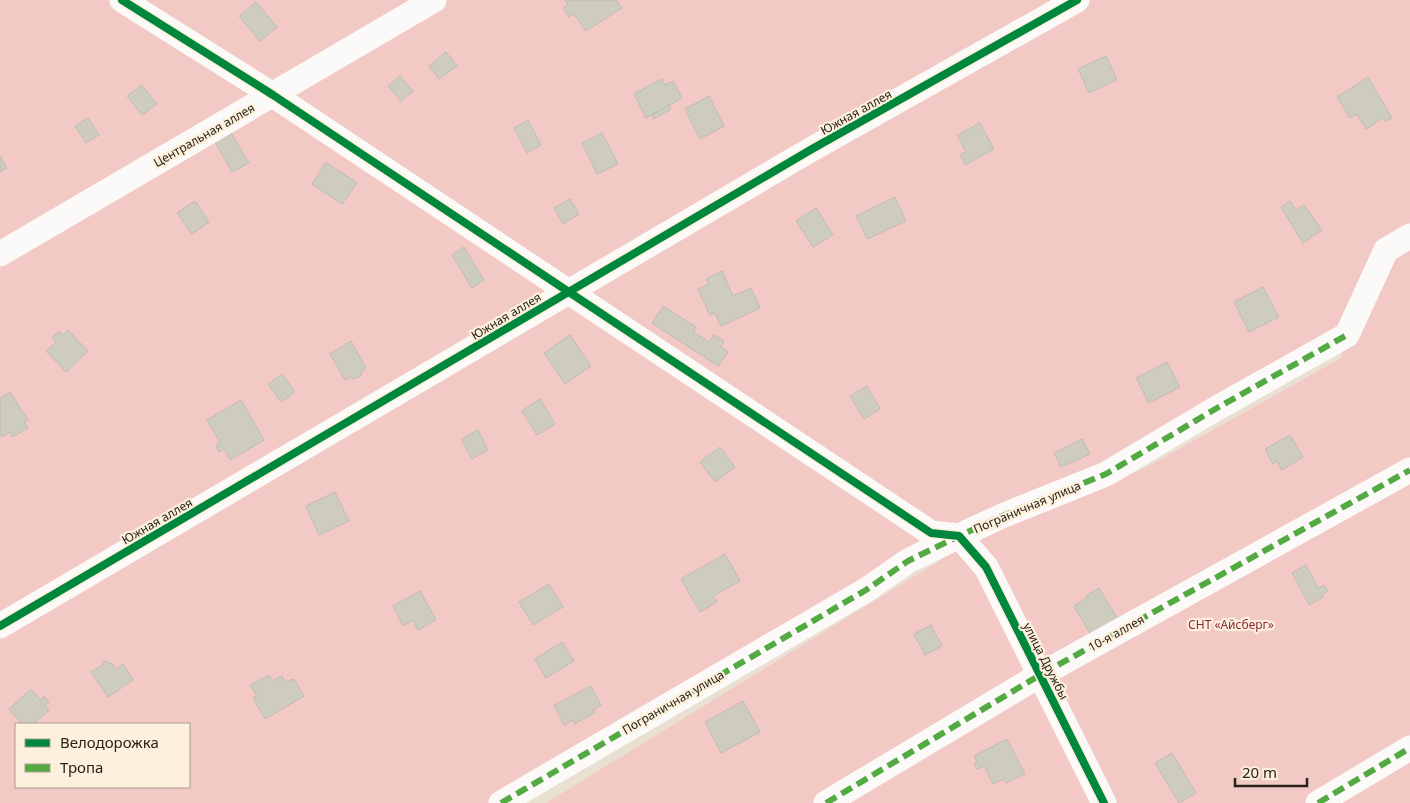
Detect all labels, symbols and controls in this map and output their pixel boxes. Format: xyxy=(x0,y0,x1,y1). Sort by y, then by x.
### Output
street label: Южная аллея xyxy=(817,85,895,139)
street label: Центральная аллея xyxy=(150,99,258,171)
street label: Южная аллея xyxy=(468,288,544,344)
street label: Пограничная улица xyxy=(971,477,1083,537)
street label: Южная аллея xyxy=(118,494,196,548)
street label: 10-я аллея xyxy=(1085,611,1147,655)
park label: СНТ «Айсберг» xyxy=(1188,616,1274,633)
street label: улица Дружбы xyxy=(1019,620,1073,702)
street label: Пограничная улица xyxy=(619,666,727,738)
legend xyxy=(15,723,190,788)
text: Велодорожка xyxy=(60,732,159,752)
scale bar xyxy=(1235,756,1308,788)
text: Тропа xyxy=(60,757,103,777)
text: 20 m xyxy=(1242,762,1277,782)

